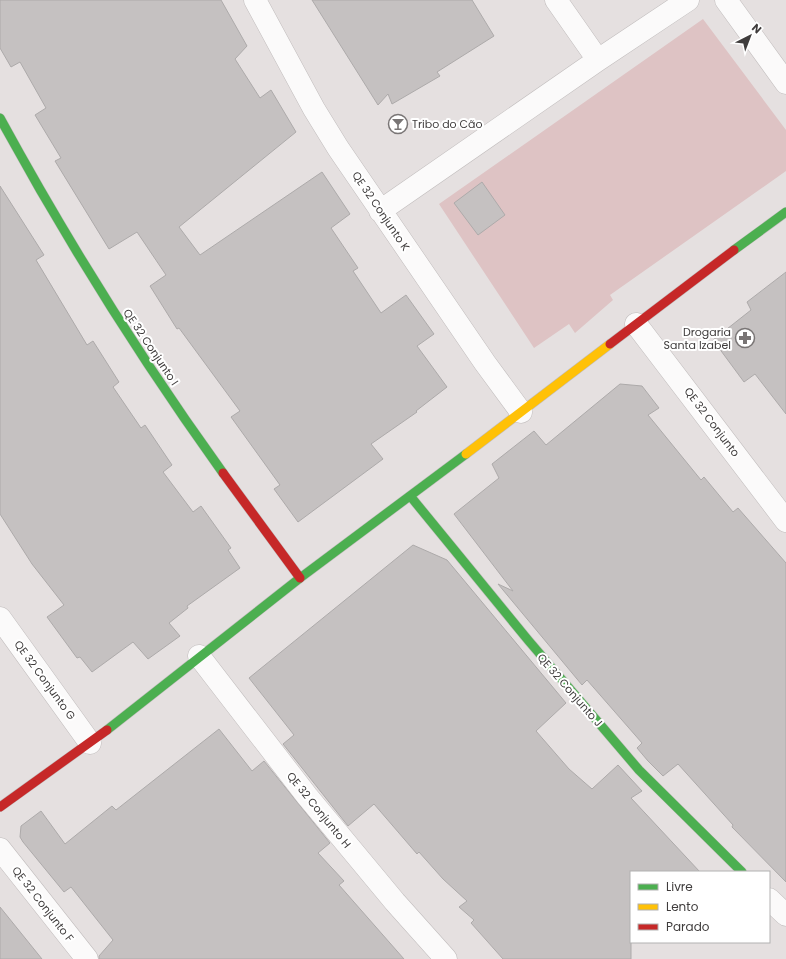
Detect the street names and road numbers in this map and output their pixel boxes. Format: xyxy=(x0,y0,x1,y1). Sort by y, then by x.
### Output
street label: QE 32 Conjunto K xyxy=(348,168,414,254)
street label: QE 32 Conjunto I xyxy=(119,306,183,388)
street label: QE 32 Conjunto xyxy=(681,384,743,460)
street label: QE 32 Conjunto G xyxy=(11,637,80,723)
street label: QE 32 Conjunto J xyxy=(534,650,606,730)
street label: QE 32 Conjunto H xyxy=(283,768,355,852)
street label: QE 32 Conjunto F xyxy=(8,863,78,945)

